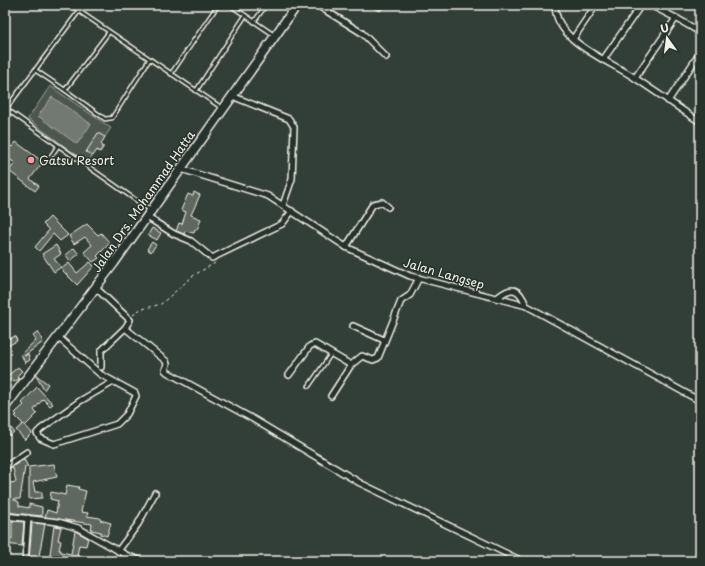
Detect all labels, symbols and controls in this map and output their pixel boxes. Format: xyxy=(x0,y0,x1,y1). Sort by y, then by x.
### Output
north arrow xyxy=(647,18,687,58)
text: U xyxy=(658,19,671,37)
street label: Jalan Drs. Mohammad Hatta xyxy=(87,126,199,275)
place label: Gatsu Resort xyxy=(39,151,114,169)
marker: Gatsu Resort xyxy=(26,155,36,165)
street label: Jalan Langsep xyxy=(401,253,487,293)

